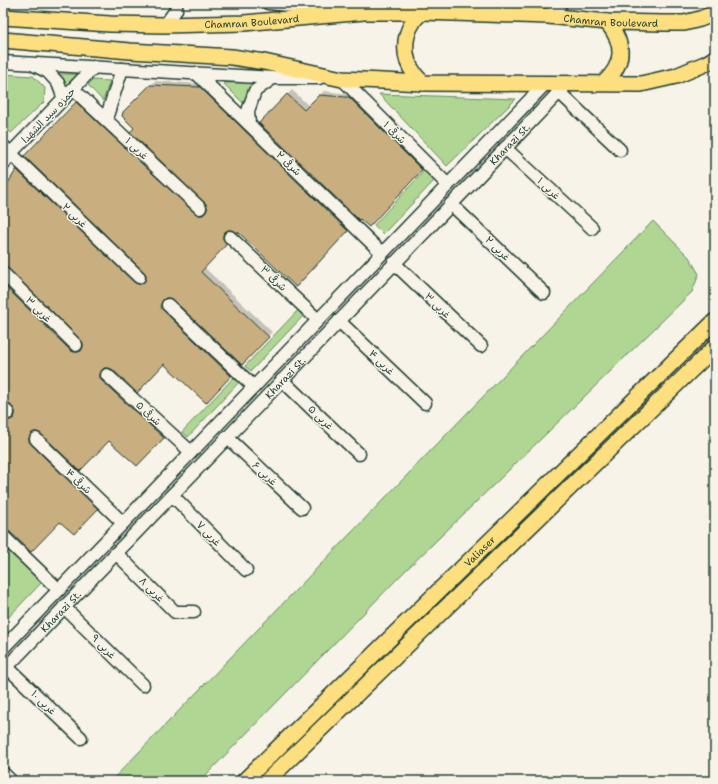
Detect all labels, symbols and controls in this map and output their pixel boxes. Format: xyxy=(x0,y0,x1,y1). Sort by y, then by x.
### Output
street label: Chamran Boulevard xyxy=(204,12,300,31)
street label: Chamran Boulevard xyxy=(563,12,659,30)
street label: حمزه سید الشهدا xyxy=(19,85,78,146)
street label: ۱ شرقی xyxy=(381,118,409,147)
street label: Kharazi St. xyxy=(487,120,533,168)
street label: ۱ غربی xyxy=(122,135,151,163)
street label: ۲ شرقی xyxy=(273,148,304,179)
street label: ۱ غربی xyxy=(534,175,563,203)
street label: ۲ غربی xyxy=(59,200,90,231)
street label: ۲ غربی xyxy=(482,233,513,264)
street label: ۳ شرقی xyxy=(258,263,290,294)
street label: ۳ غربی xyxy=(421,290,453,322)
street label: ۳ غربی xyxy=(22,294,54,326)
street label: ۴ غربی xyxy=(365,347,397,378)
street label: Kharazi St. xyxy=(262,354,309,401)
street label: ۵ شرقی xyxy=(133,398,164,429)
street label: ۵ غربی xyxy=(305,402,336,433)
street label: ۶ غربی xyxy=(249,459,280,489)
street label: ۴ شرقی xyxy=(63,466,94,497)
street label: ۷ غربی xyxy=(193,518,224,549)
street label: Valiaser xyxy=(461,533,498,570)
street label: ۸ غربی xyxy=(136,574,167,605)
street label: Kharazi St. xyxy=(38,588,84,635)
street label: ۹ غربی xyxy=(88,631,119,662)
street label: ۱۰ غربی xyxy=(28,687,59,718)

